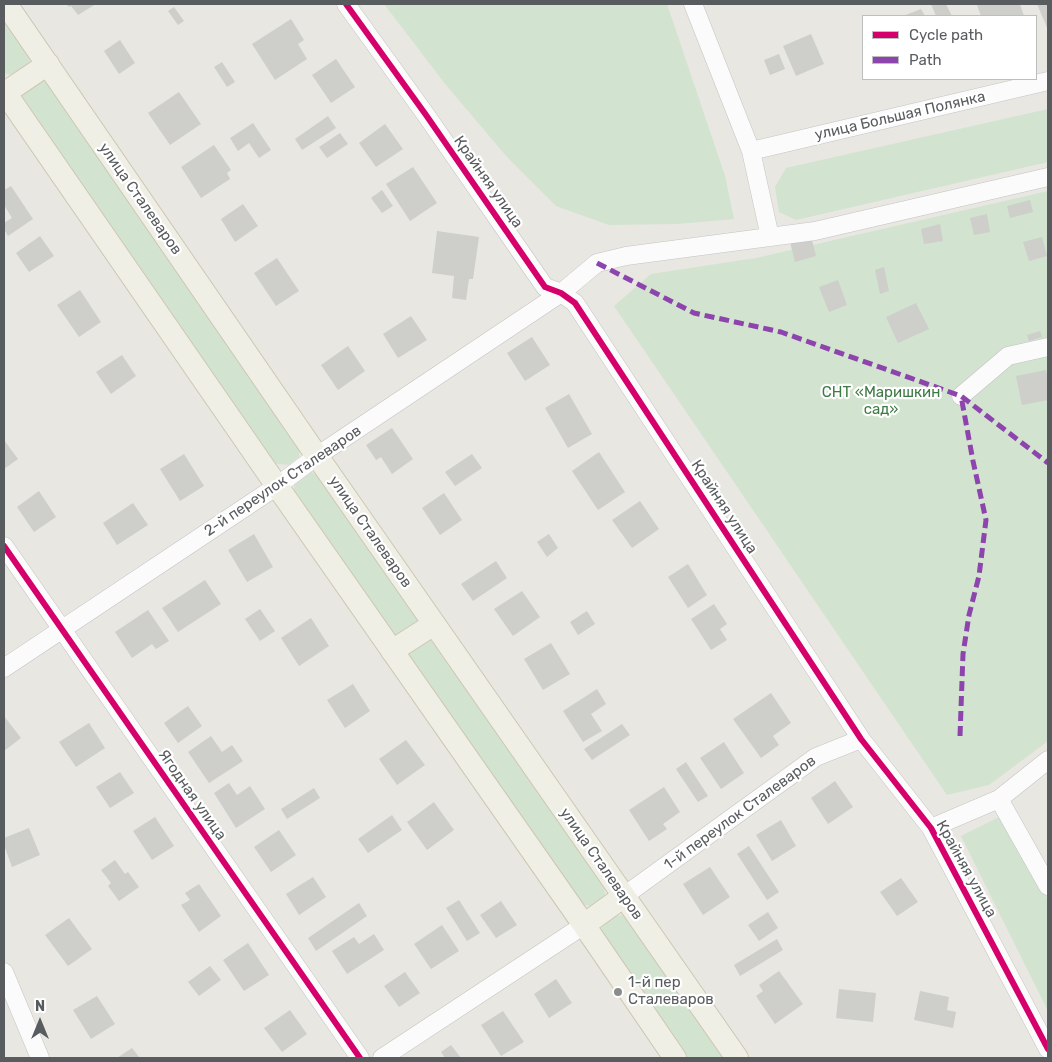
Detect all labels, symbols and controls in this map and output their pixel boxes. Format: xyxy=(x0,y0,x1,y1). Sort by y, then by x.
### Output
legend xyxy=(862,15,1037,80)
text: Cycle path xyxy=(909,26,983,44)
text: Path xyxy=(909,51,942,69)
street label: улица Большая Полянка xyxy=(813,88,987,144)
street label: Крайняя улица xyxy=(450,132,526,232)
street label: улица Сталеваров xyxy=(95,140,185,258)
park label: СНТ «Маришкин сад» xyxy=(822,384,940,419)
street label: 2-й переулок Сталеваров xyxy=(201,422,365,540)
street label: Крайняя улица xyxy=(687,457,761,557)
street label: улица Сталеваров xyxy=(325,473,415,591)
street label: Ягодная улица xyxy=(154,746,230,844)
street label: 1-й переулок Сталеваров xyxy=(661,752,819,874)
street label: улица Сталеваров xyxy=(556,805,646,923)
street label: Крайняя улица xyxy=(932,817,1000,921)
place label: 1-й пер Сталеваров xyxy=(628,974,714,1009)
marker: 1-й пер Сталеваров xyxy=(612,986,624,998)
north arrow xyxy=(15,997,65,1047)
text: N xyxy=(35,998,45,1015)

